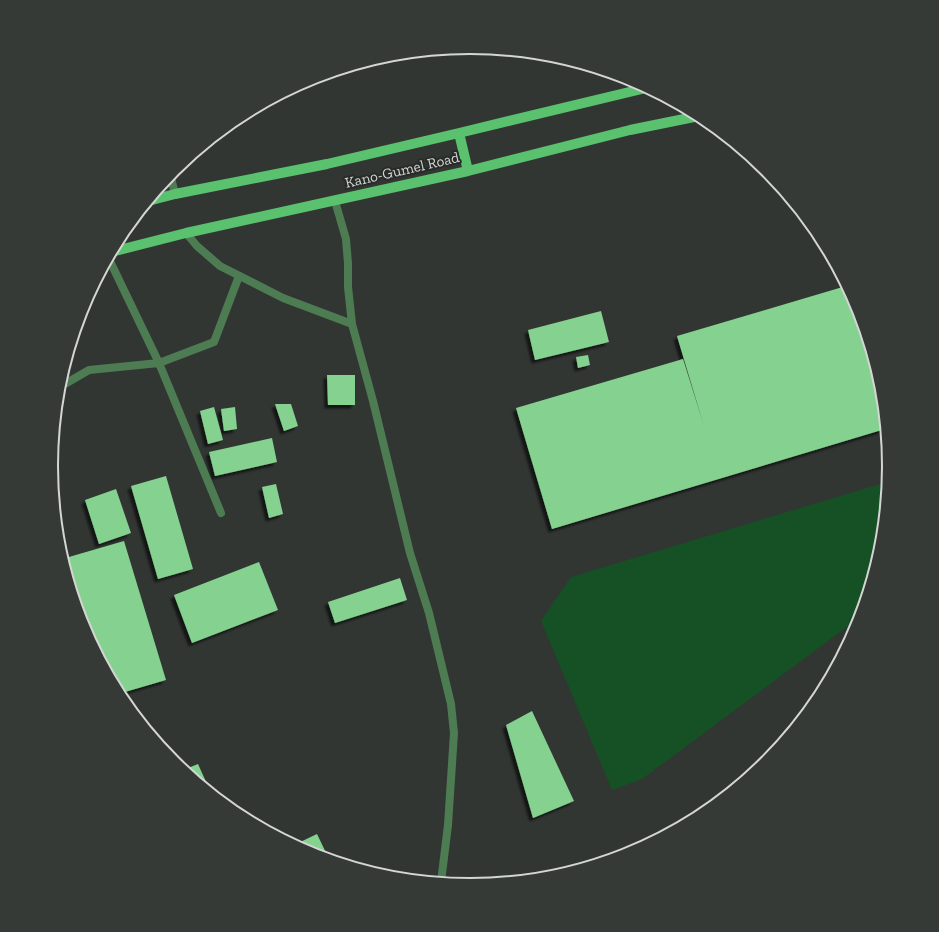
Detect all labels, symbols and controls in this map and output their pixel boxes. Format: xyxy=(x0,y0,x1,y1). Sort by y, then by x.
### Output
street label: Kano-Gumel Road xyxy=(343,148,462,192)

